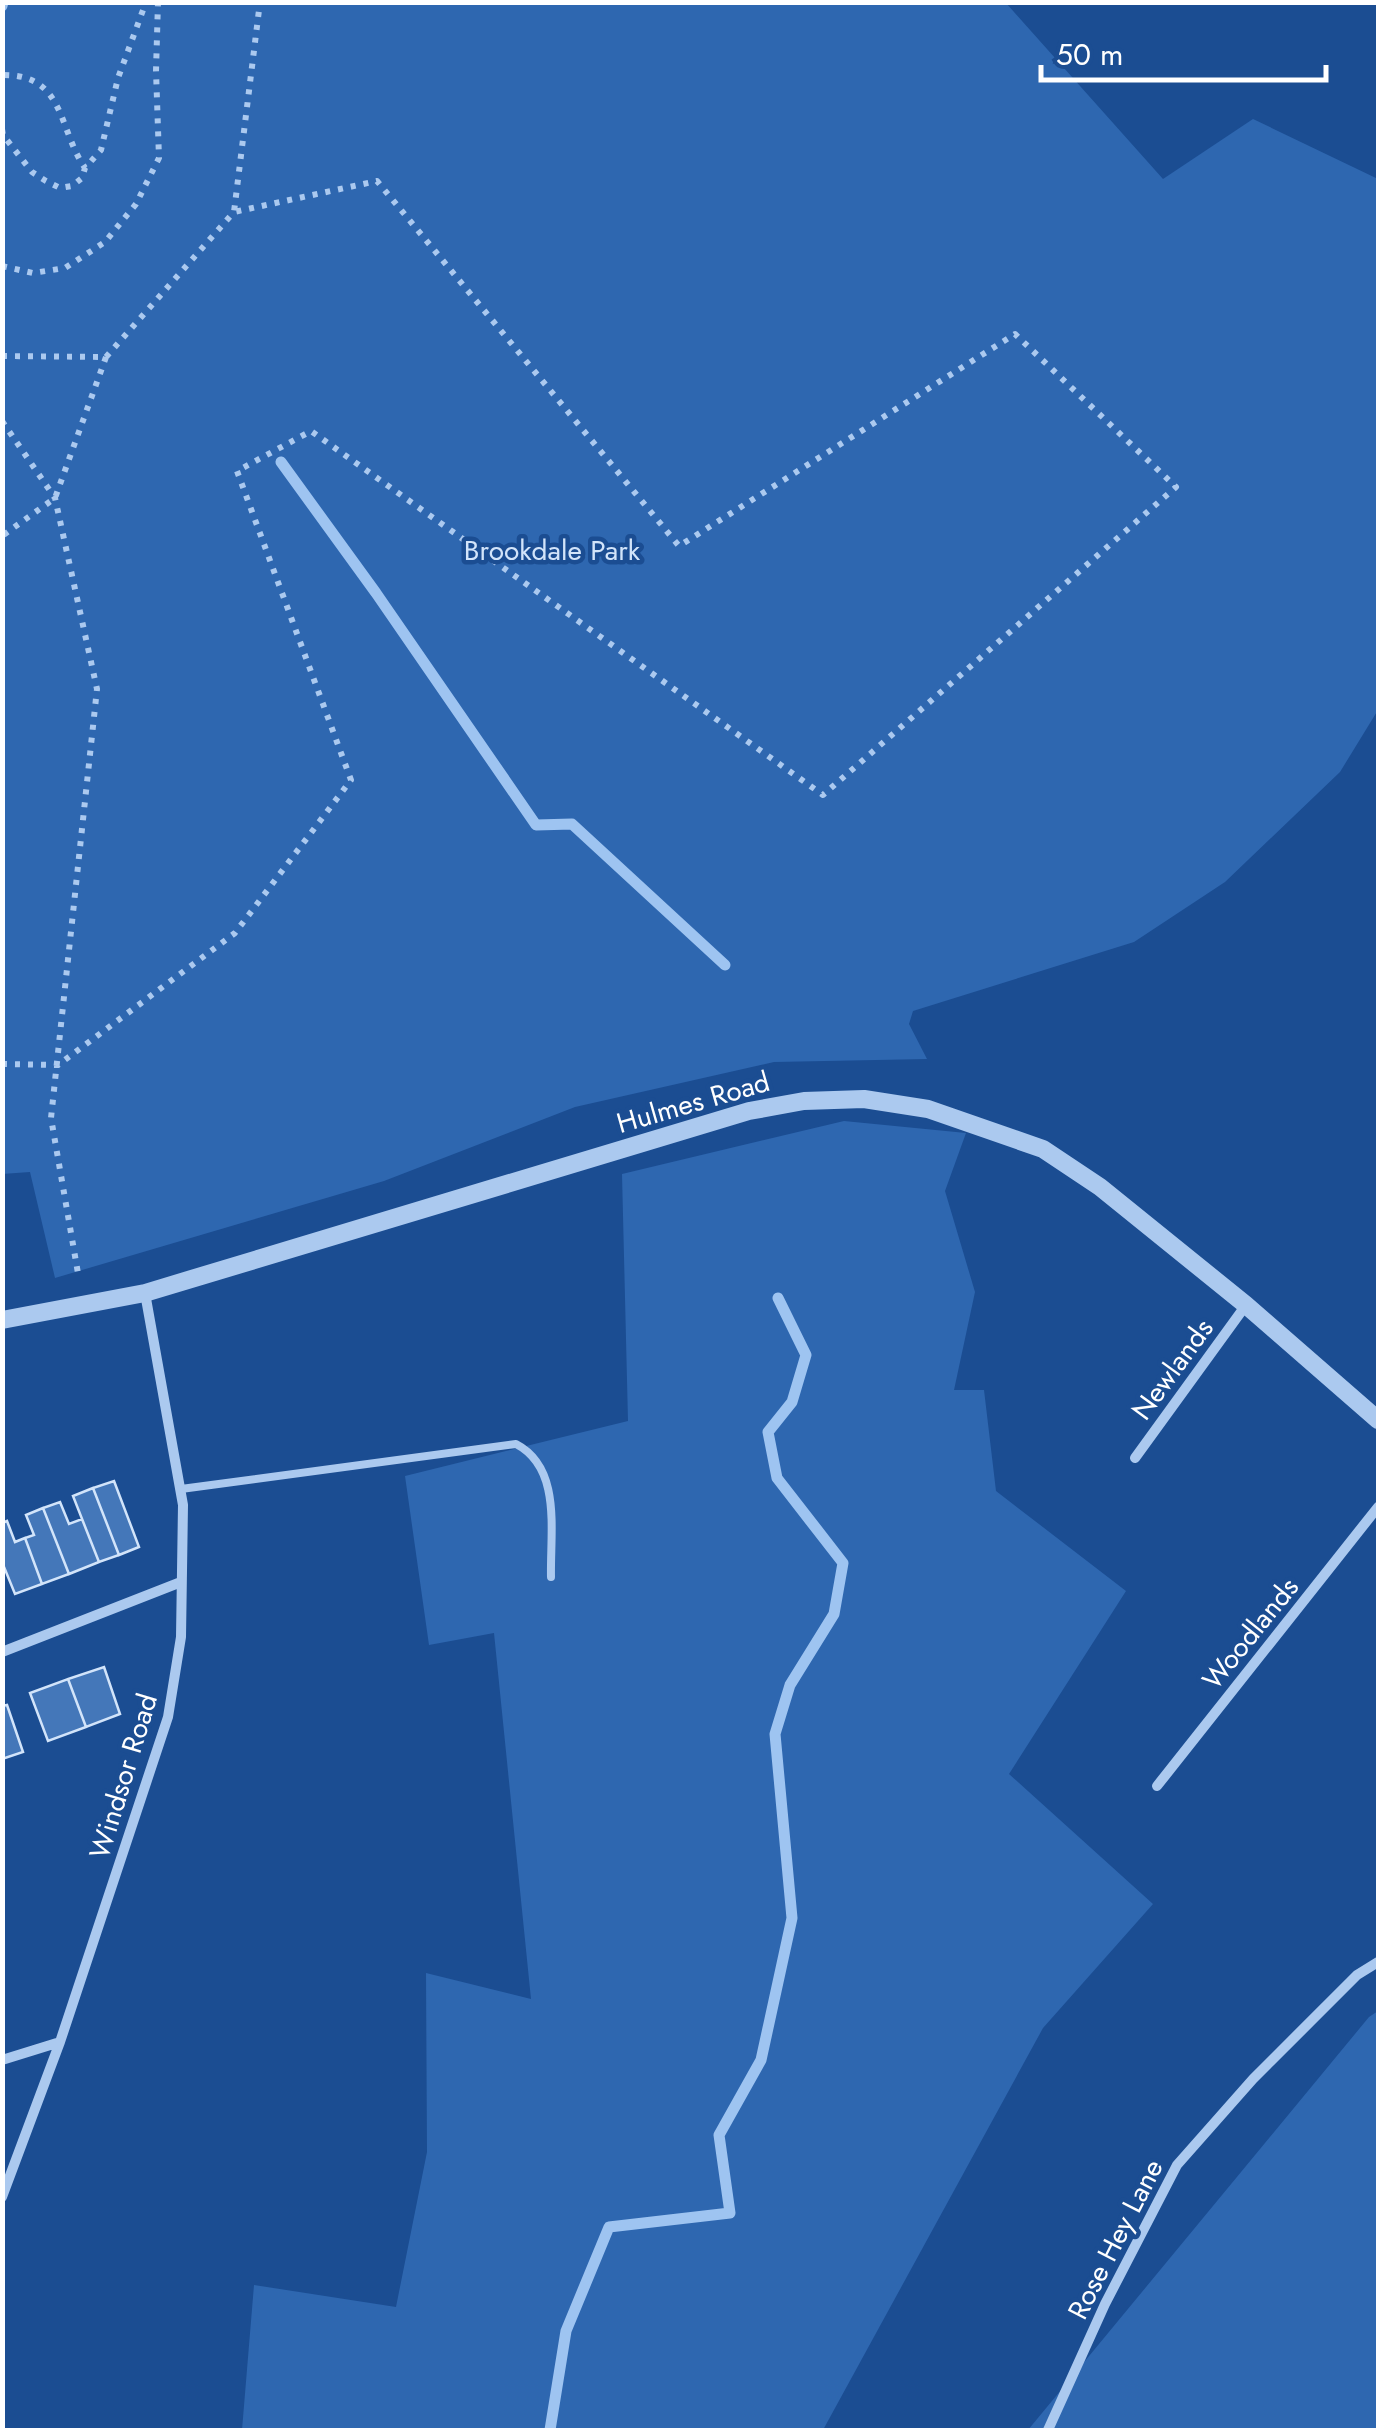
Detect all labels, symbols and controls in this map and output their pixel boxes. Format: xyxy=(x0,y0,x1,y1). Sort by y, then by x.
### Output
scale bar xyxy=(1041,20,1326,82)
text: 50 m xyxy=(1056,33,1123,76)
park label: Brookdale Park xyxy=(464,530,641,571)
street label: Hulmes Road xyxy=(612,1061,774,1144)
street label: Newlands xyxy=(1122,1310,1223,1429)
street label: Woodlands xyxy=(1192,1568,1308,1698)
street label: Windsor Road xyxy=(79,1689,168,1864)
street label: Rose Hey Lane xyxy=(1057,2152,1173,2327)

